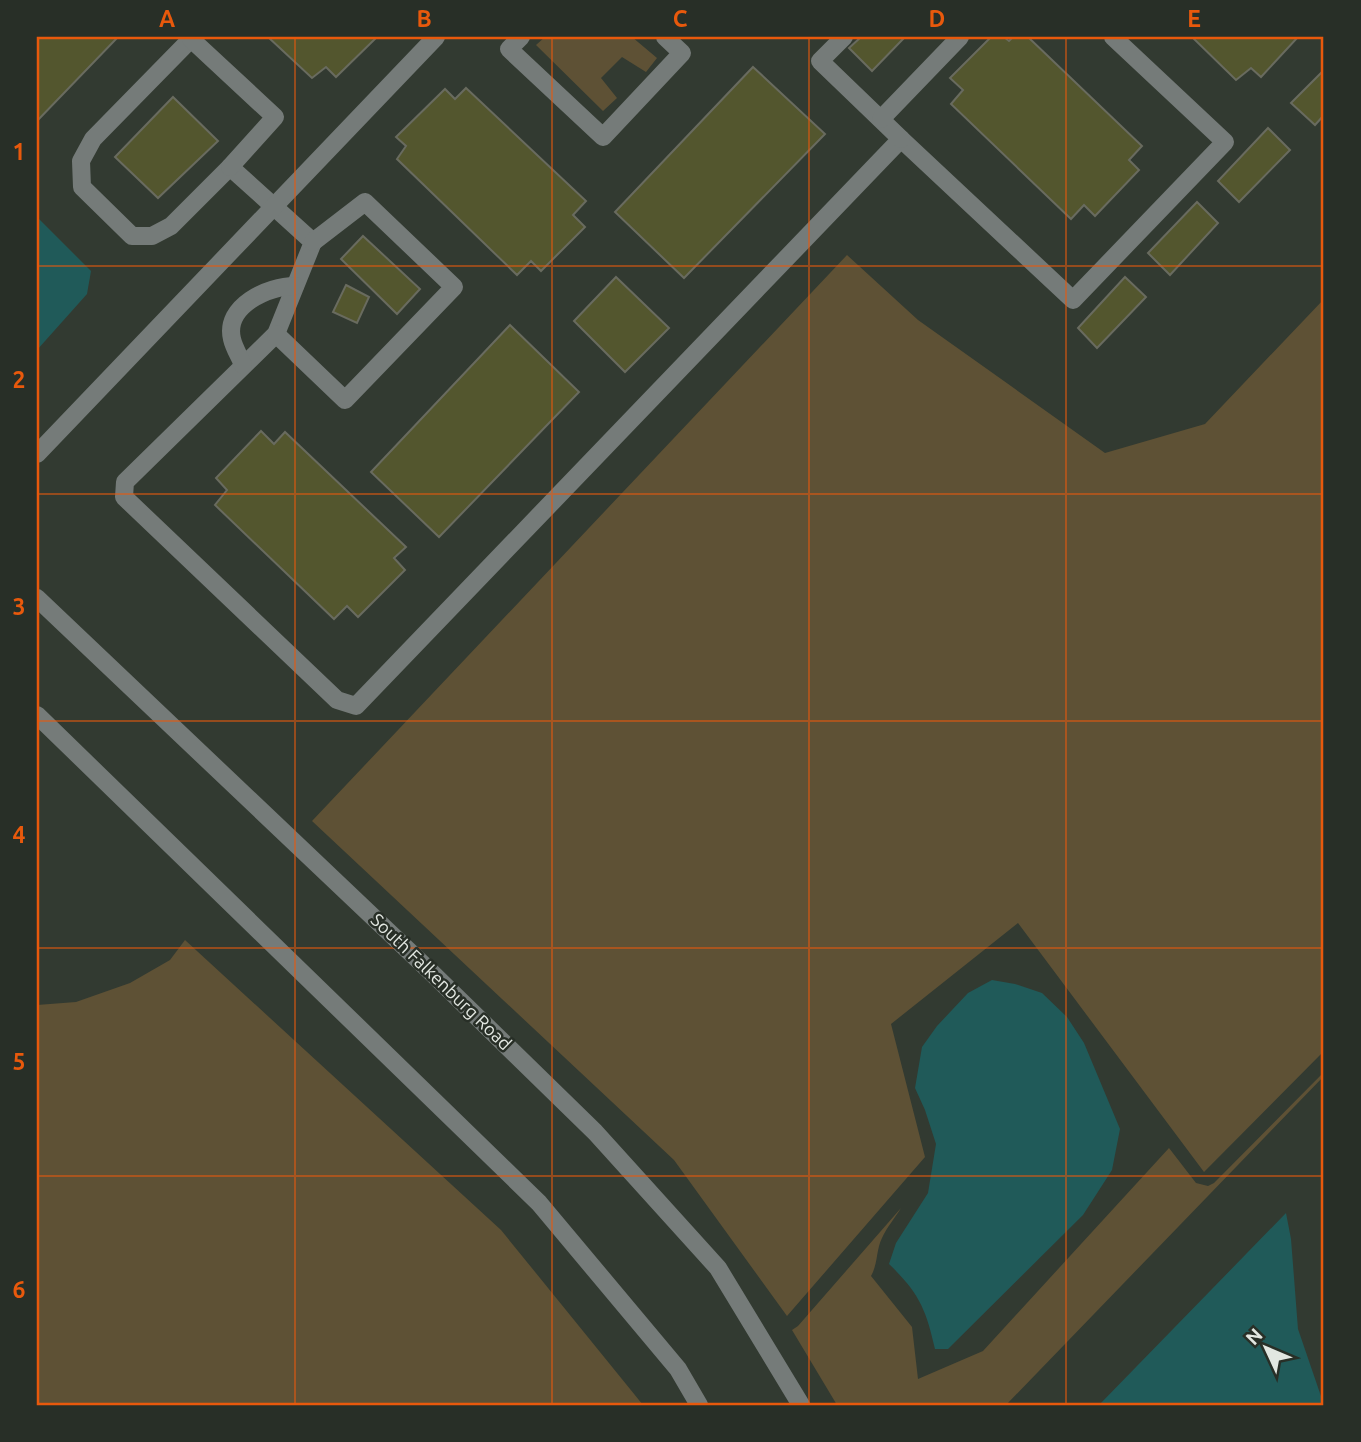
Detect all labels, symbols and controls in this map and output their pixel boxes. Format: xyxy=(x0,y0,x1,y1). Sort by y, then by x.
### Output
text: A xyxy=(159,6,175,31)
text: B xyxy=(416,6,432,31)
text: C xyxy=(673,6,688,31)
text: D xyxy=(929,6,945,31)
text: E xyxy=(1187,6,1201,31)
text: 1 xyxy=(13,139,25,164)
text: 2 xyxy=(13,367,25,392)
text: 3 xyxy=(13,594,25,619)
text: 4 xyxy=(13,822,26,847)
street label: South Falkenburg Road xyxy=(367,909,516,1053)
text: 5 xyxy=(13,1049,25,1074)
text: 6 xyxy=(13,1277,26,1302)
north arrow xyxy=(1232,1312,1302,1382)
text: N xyxy=(1241,1323,1267,1349)

